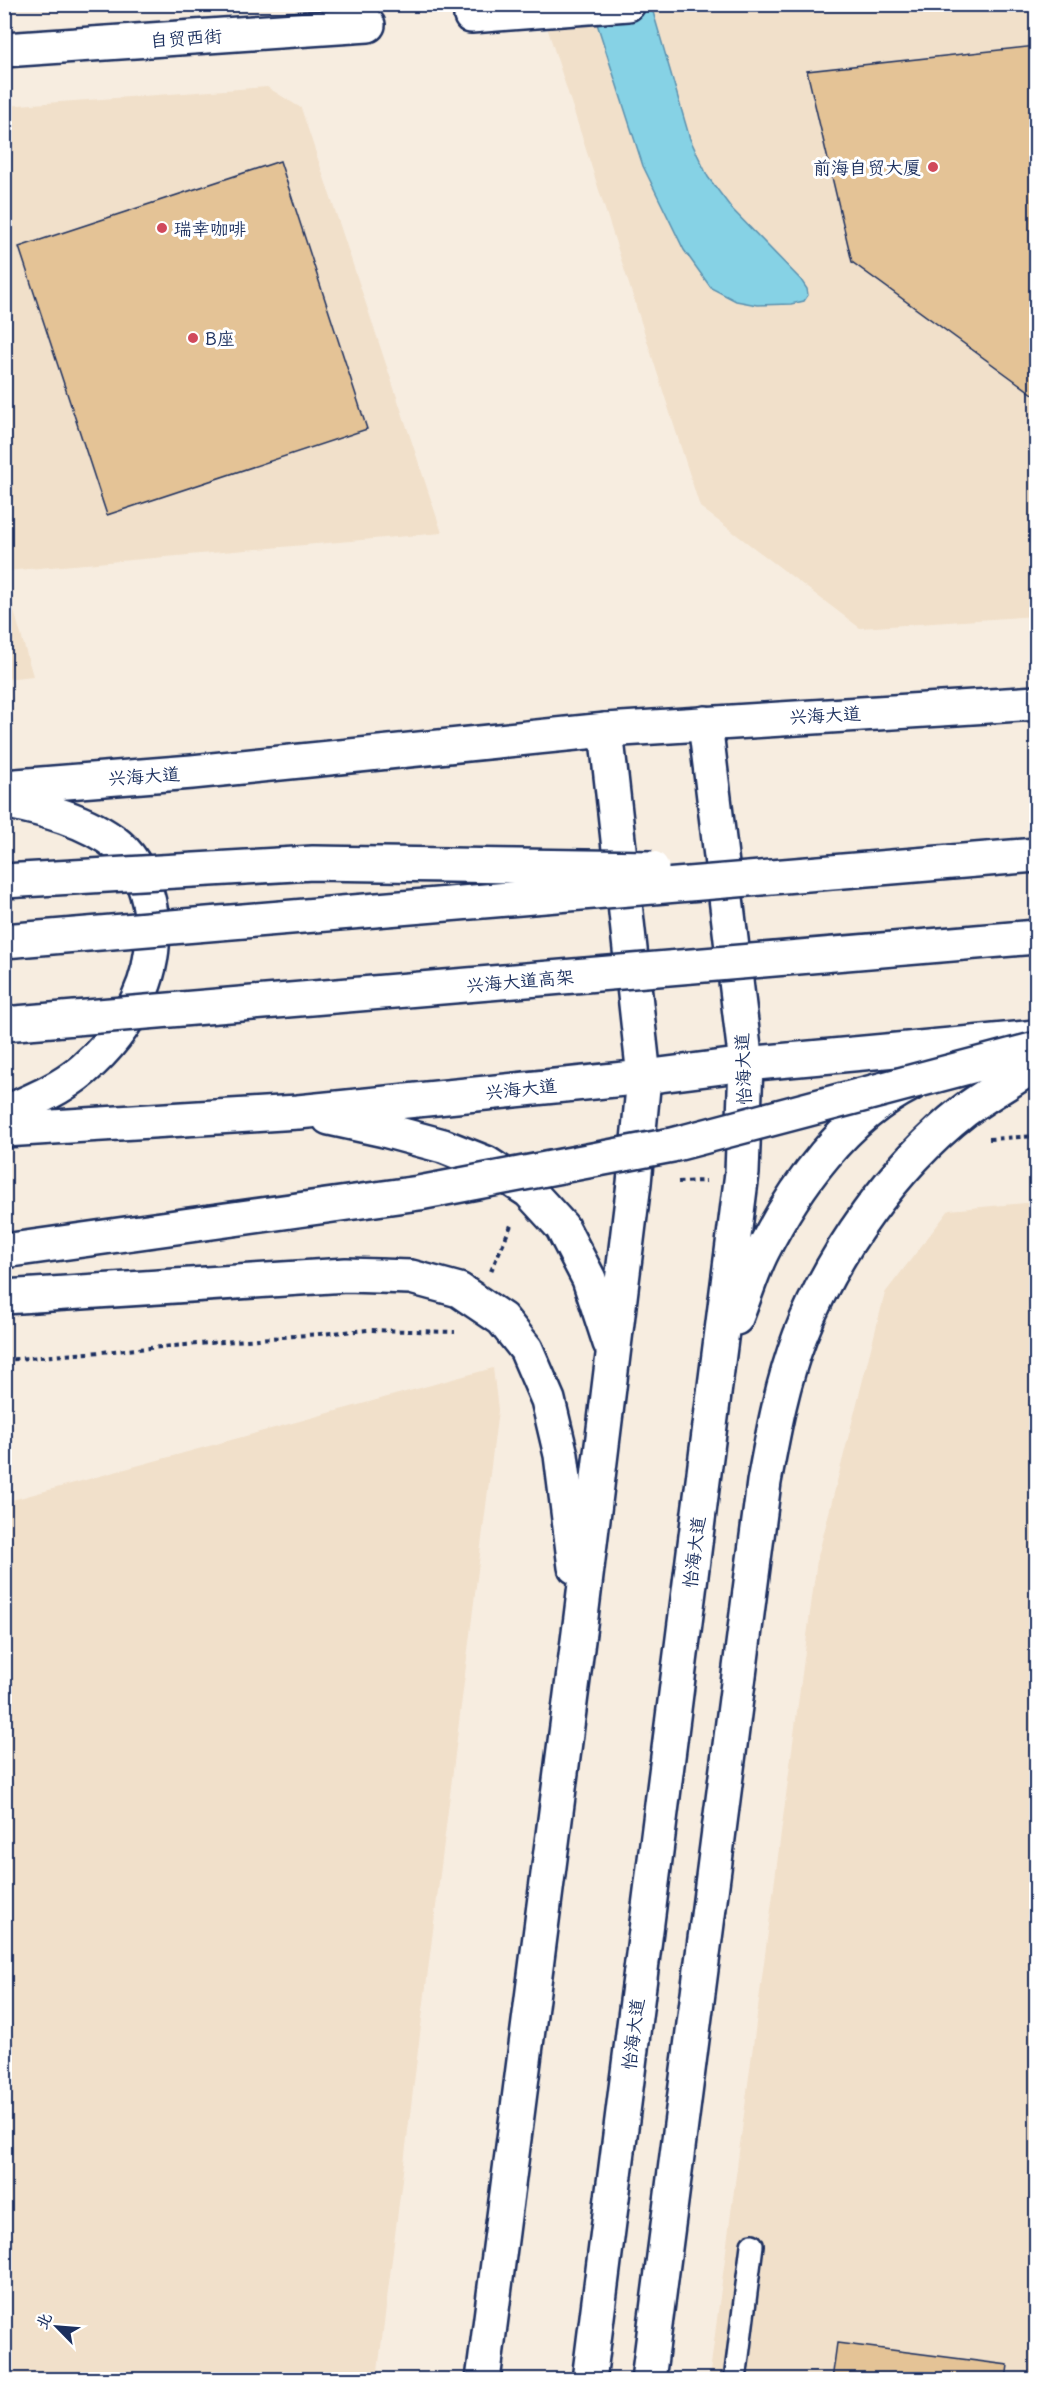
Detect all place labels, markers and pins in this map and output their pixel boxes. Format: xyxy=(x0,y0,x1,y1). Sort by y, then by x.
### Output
place label: 前海自贸大厦 xyxy=(813,156,921,179)
marker: 前海自贸大厦 xyxy=(926,160,940,174)
place label: 瑞幸咖啡 xyxy=(174,217,246,240)
marker: 瑞幸咖啡 xyxy=(155,221,169,235)
place label: B座 xyxy=(205,327,235,350)
marker: B座 xyxy=(186,331,200,345)

